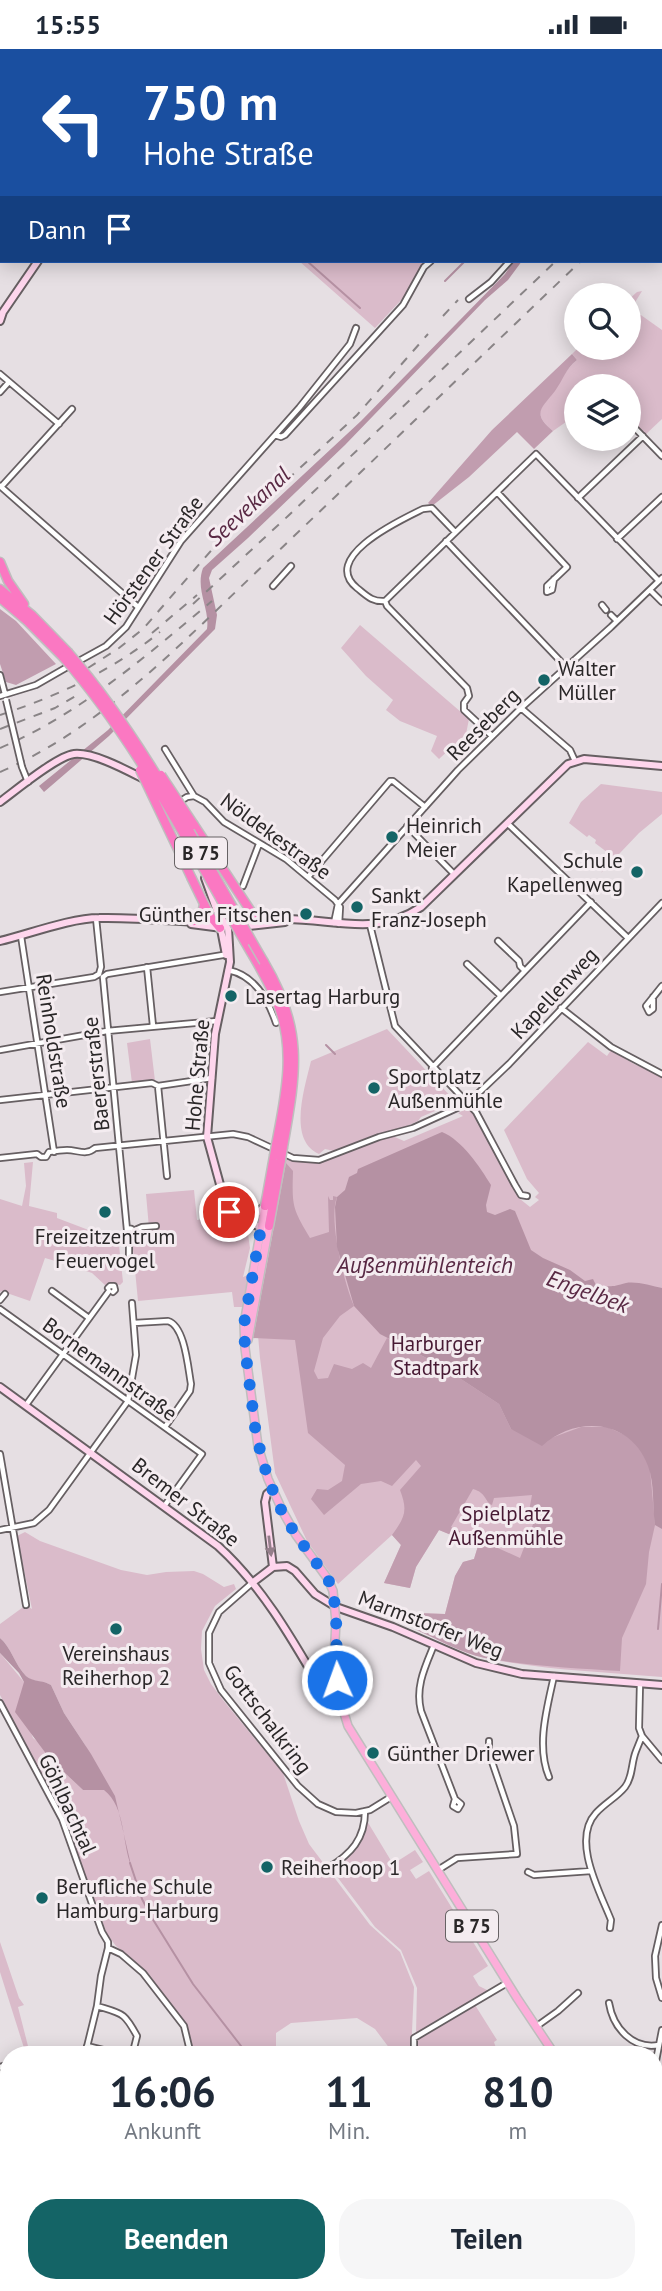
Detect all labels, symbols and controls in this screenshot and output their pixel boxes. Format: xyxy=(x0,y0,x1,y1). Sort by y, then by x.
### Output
text: 15:55 xyxy=(35,8,101,41)
text: 750 m xyxy=(143,70,278,134)
icon: left xyxy=(28,77,119,168)
text: Hohe Straße xyxy=(143,132,314,174)
icon: arrive xyxy=(100,210,138,248)
text: Dann xyxy=(28,213,86,246)
map controls xyxy=(564,283,641,451)
button: search xyxy=(564,283,641,360)
button: layers xyxy=(564,374,641,451)
water label: Seevekanal xyxy=(200,460,296,552)
street label: Hörstener Straße xyxy=(97,490,209,630)
place label: Walter Müller xyxy=(558,655,616,706)
marker: Walter Müller xyxy=(536,672,552,688)
street label: Reeseberg xyxy=(441,682,525,766)
street label: Nöldekestraße xyxy=(215,787,337,885)
place label: Heinrich Meier xyxy=(406,812,482,863)
marker: Heinrich Meier xyxy=(384,829,400,845)
road number: B 75 xyxy=(175,838,227,869)
place label: Schule Kapellenweg xyxy=(507,847,623,898)
marker: Schule Kapellenweg xyxy=(629,864,645,880)
place label: Sankt Franz-Joseph xyxy=(371,882,487,933)
marker: Sankt Franz-Joseph xyxy=(349,899,365,915)
place label: Günther Fitschen xyxy=(139,901,292,928)
marker: Günther Fitschen xyxy=(298,906,314,922)
street label: Kapellenweg xyxy=(505,941,603,1045)
street label: Reinholdstraße xyxy=(30,972,78,1110)
place label: Lasertag Harburg xyxy=(245,983,400,1010)
marker: Lasertag Harburg xyxy=(223,988,239,1004)
street label: Baererstraße xyxy=(77,1015,115,1133)
street label: Hohe Straße xyxy=(179,1018,215,1132)
place label: Sportplatz Außenmühle xyxy=(388,1063,503,1114)
marker: Sportplatz Außenmühle xyxy=(366,1080,382,1096)
pin xyxy=(199,1182,259,1242)
icon: arrive xyxy=(210,1193,248,1231)
marker: Freizeitzentrum Feuervogel xyxy=(97,1204,113,1220)
place label: Freizeitzentrum Feuervogel xyxy=(35,1223,175,1274)
water label: Außenmühlenteich xyxy=(336,1250,513,1279)
water label: Engelbek xyxy=(543,1263,635,1320)
street label: Bornemannstraße xyxy=(37,1311,183,1427)
park label: Harburger Stadtpark xyxy=(391,1330,481,1381)
street label: Bremer Straße xyxy=(127,1452,245,1552)
park label: Spielplatz Außenmühle xyxy=(449,1500,563,1551)
one-way arrow xyxy=(265,1535,276,1557)
street label: Marmstorfer Weg xyxy=(355,1584,507,1664)
marker: Vereinshaus Reiherhop 2 xyxy=(108,1621,124,1637)
place label: Vereinshaus Reiherhop 2 xyxy=(61,1640,170,1691)
position arrow xyxy=(300,1643,374,1717)
street label: Gottschalkring xyxy=(218,1659,318,1779)
place label: Günther Driewer xyxy=(387,1740,535,1767)
marker: Günther Driewer xyxy=(365,1745,381,1761)
street label: Göhlbachtal xyxy=(33,1749,103,1859)
place label: Reiherhoop 1 xyxy=(281,1854,401,1881)
marker: Reiherhoop 1 xyxy=(259,1859,275,1875)
place label: Berufliche Schule Hamburg-Harburg xyxy=(56,1873,219,1924)
marker: Berufliche Schule Hamburg-Harburg xyxy=(34,1890,50,1906)
road number: B 75 xyxy=(446,1911,498,1942)
text: 16:06 xyxy=(109,2064,216,2119)
text: 11 xyxy=(325,2064,373,2119)
text: 810 xyxy=(482,2064,554,2119)
text: Ankunft xyxy=(124,2116,201,2145)
text: Min. xyxy=(328,2116,370,2145)
text: m xyxy=(509,2116,527,2145)
button: Beenden xyxy=(28,2199,325,2279)
button: Teilen xyxy=(339,2199,635,2279)

